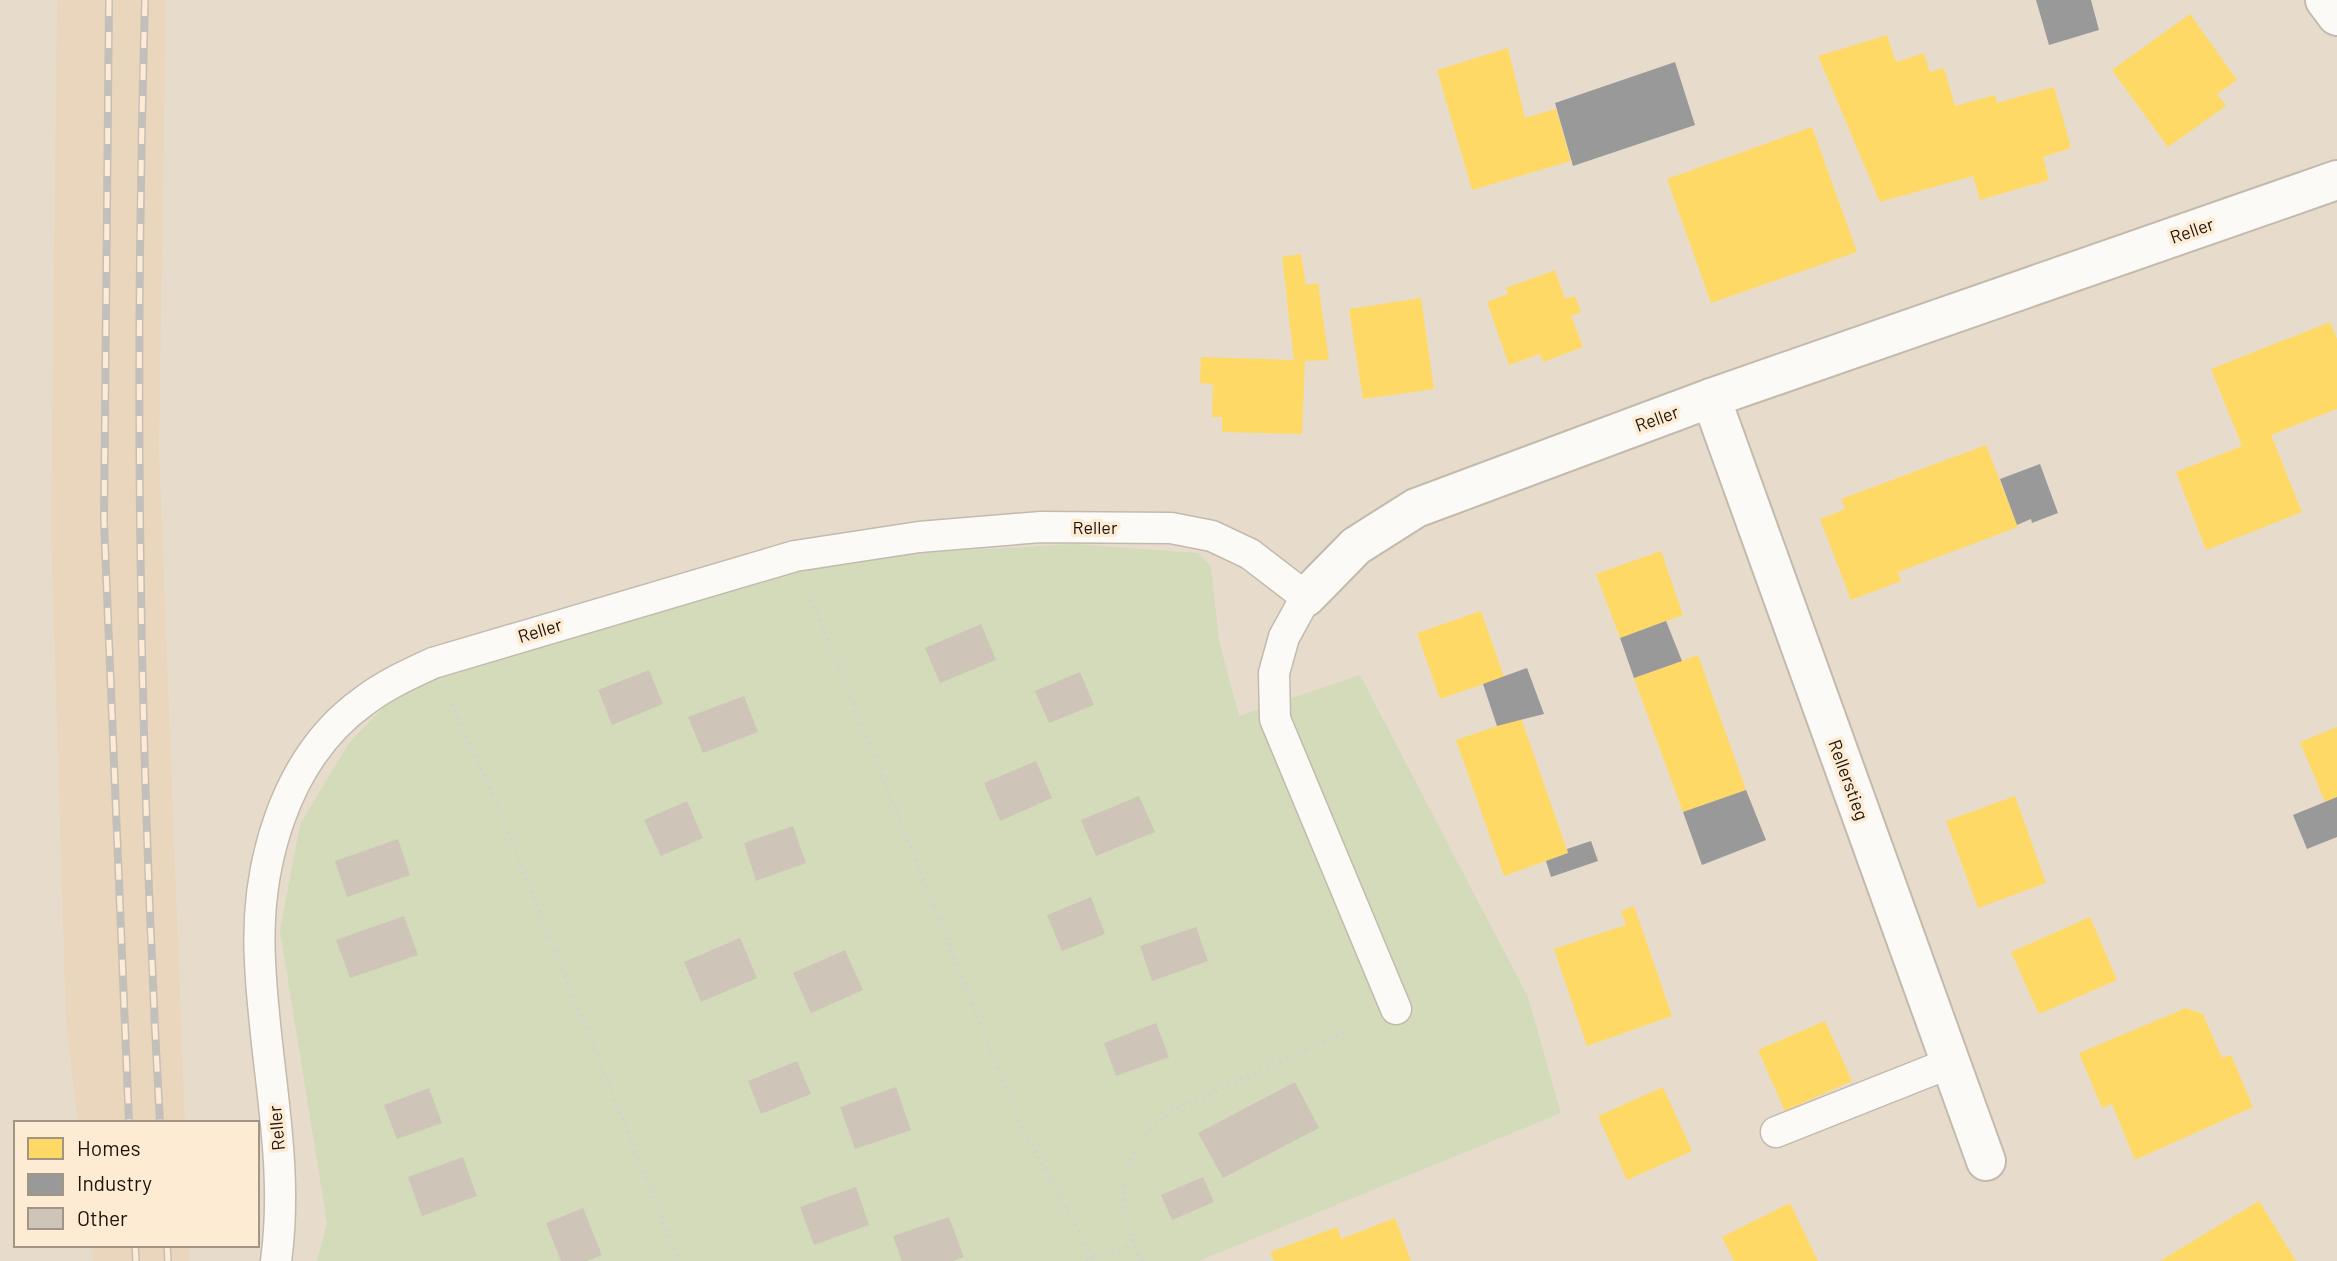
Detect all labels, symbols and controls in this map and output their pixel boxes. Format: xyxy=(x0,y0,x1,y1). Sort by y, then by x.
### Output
street label: Reller xyxy=(2167,212,2217,248)
street label: Reller xyxy=(1632,400,1682,436)
street label: Reller xyxy=(1073,516,1118,538)
street label: Reller xyxy=(515,613,565,647)
street label: Rellerstieg xyxy=(1824,736,1874,823)
street label: Reller xyxy=(263,1104,289,1151)
legend xyxy=(14,1121,259,1247)
text: Homes xyxy=(77,1135,141,1160)
text: Industry xyxy=(77,1170,152,1195)
text: Other xyxy=(77,1205,128,1230)

